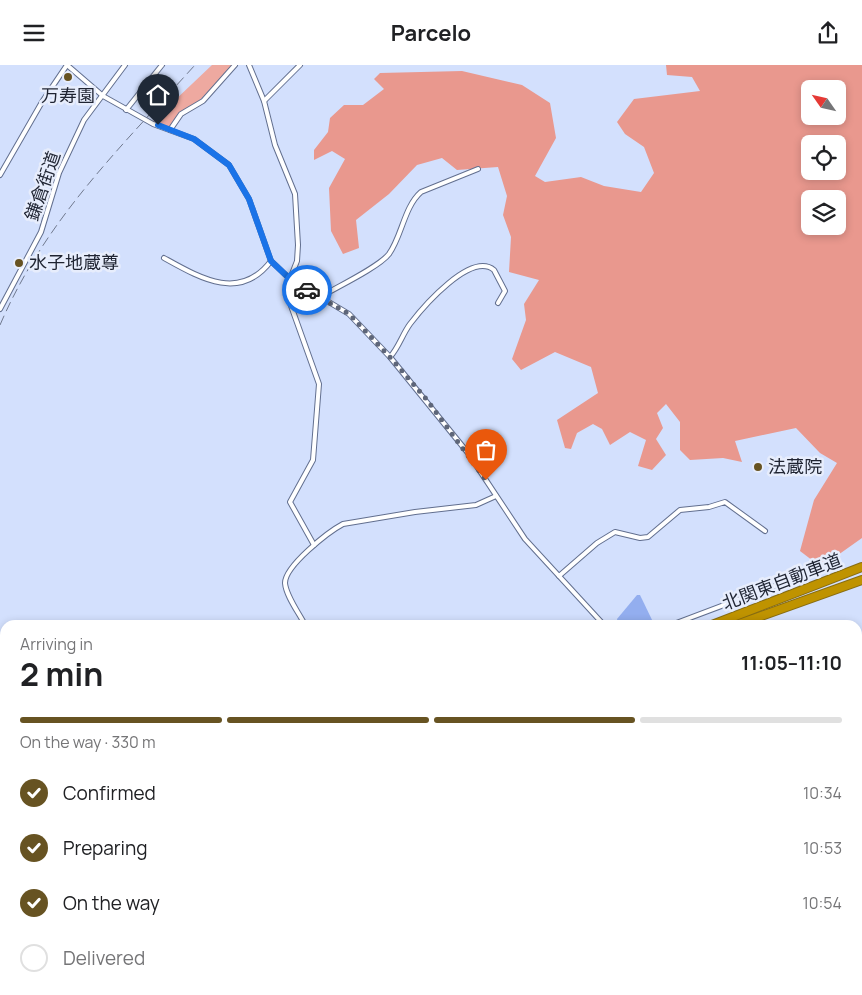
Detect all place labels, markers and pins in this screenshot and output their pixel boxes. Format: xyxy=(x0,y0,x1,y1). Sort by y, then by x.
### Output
marker: 万寿園 xyxy=(62,71,74,83)
pin xyxy=(137,74,179,125)
place label: 万寿園 xyxy=(41,83,95,107)
place label: 水子地蔵尊 xyxy=(29,250,119,274)
marker: 水子地蔵尊 xyxy=(13,257,25,269)
pin xyxy=(465,429,507,480)
place label: 法蔵院 xyxy=(768,454,822,478)
marker: 法蔵院 xyxy=(752,461,764,473)

